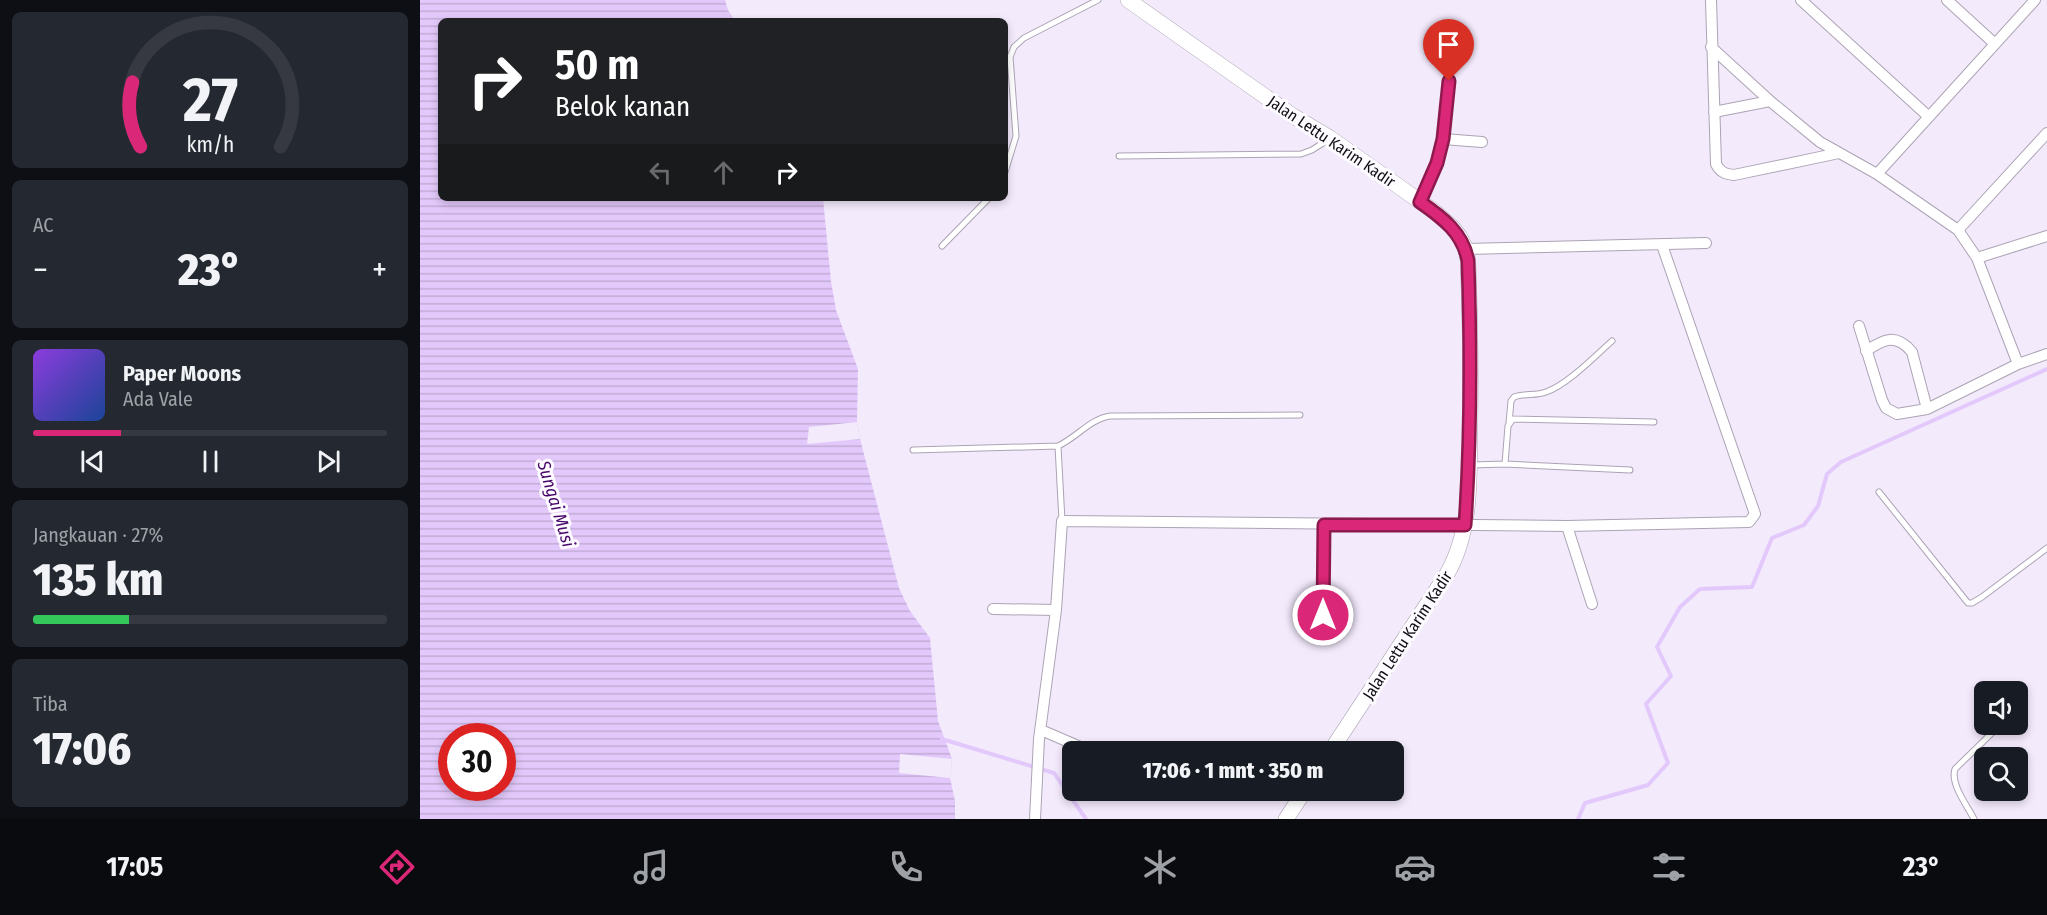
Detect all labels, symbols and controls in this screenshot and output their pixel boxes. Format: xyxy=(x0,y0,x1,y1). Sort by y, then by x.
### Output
pin xyxy=(1423,19,1474,81)
icon: arrive xyxy=(1432,28,1465,61)
text: 50 m xyxy=(555,40,639,90)
icon: right xyxy=(456,42,534,120)
text: 27 xyxy=(181,63,238,138)
text: Belok kanan xyxy=(555,91,690,123)
street label: Jalan Lettu Karim Kadir xyxy=(1264,92,1399,191)
text: km/h xyxy=(186,132,234,158)
icon: left xyxy=(644,156,677,189)
icon: ahead xyxy=(707,156,740,189)
icon: right xyxy=(770,156,803,189)
text: AC xyxy=(33,213,53,237)
text: 23° xyxy=(178,243,242,297)
text: − xyxy=(33,250,48,290)
text: + xyxy=(372,250,387,290)
text: Paper Moons xyxy=(123,360,241,387)
text: Ada Vale xyxy=(123,387,193,411)
icon: previous xyxy=(76,445,109,478)
icon: pause xyxy=(194,445,227,478)
icon: next xyxy=(312,445,345,478)
water label: Sungai Musi xyxy=(532,457,580,550)
text: Jangkauan · 27% xyxy=(33,523,163,547)
text: 135 km xyxy=(33,553,163,607)
street label: Jalan Lettu Karim Kadir xyxy=(1359,567,1456,703)
position arrow xyxy=(1291,583,1355,647)
map controls xyxy=(1974,681,2028,801)
button: sound xyxy=(1974,681,2028,735)
text: Tiba xyxy=(33,692,68,716)
text: 17:06 xyxy=(33,722,131,776)
speed limit sign: 30 xyxy=(438,723,516,801)
button: search xyxy=(1974,747,2028,801)
text: 17:06 · 1 mnt · 350 m xyxy=(1143,757,1323,784)
icon: directions xyxy=(376,846,418,888)
icon: music xyxy=(630,846,672,888)
icon: phone xyxy=(885,846,927,888)
icon: climate xyxy=(1139,846,1181,888)
icon: car xyxy=(1394,846,1436,888)
icon: filters xyxy=(1648,846,1690,888)
text: 17:05 xyxy=(106,851,163,883)
text: 23° xyxy=(1903,851,1941,883)

